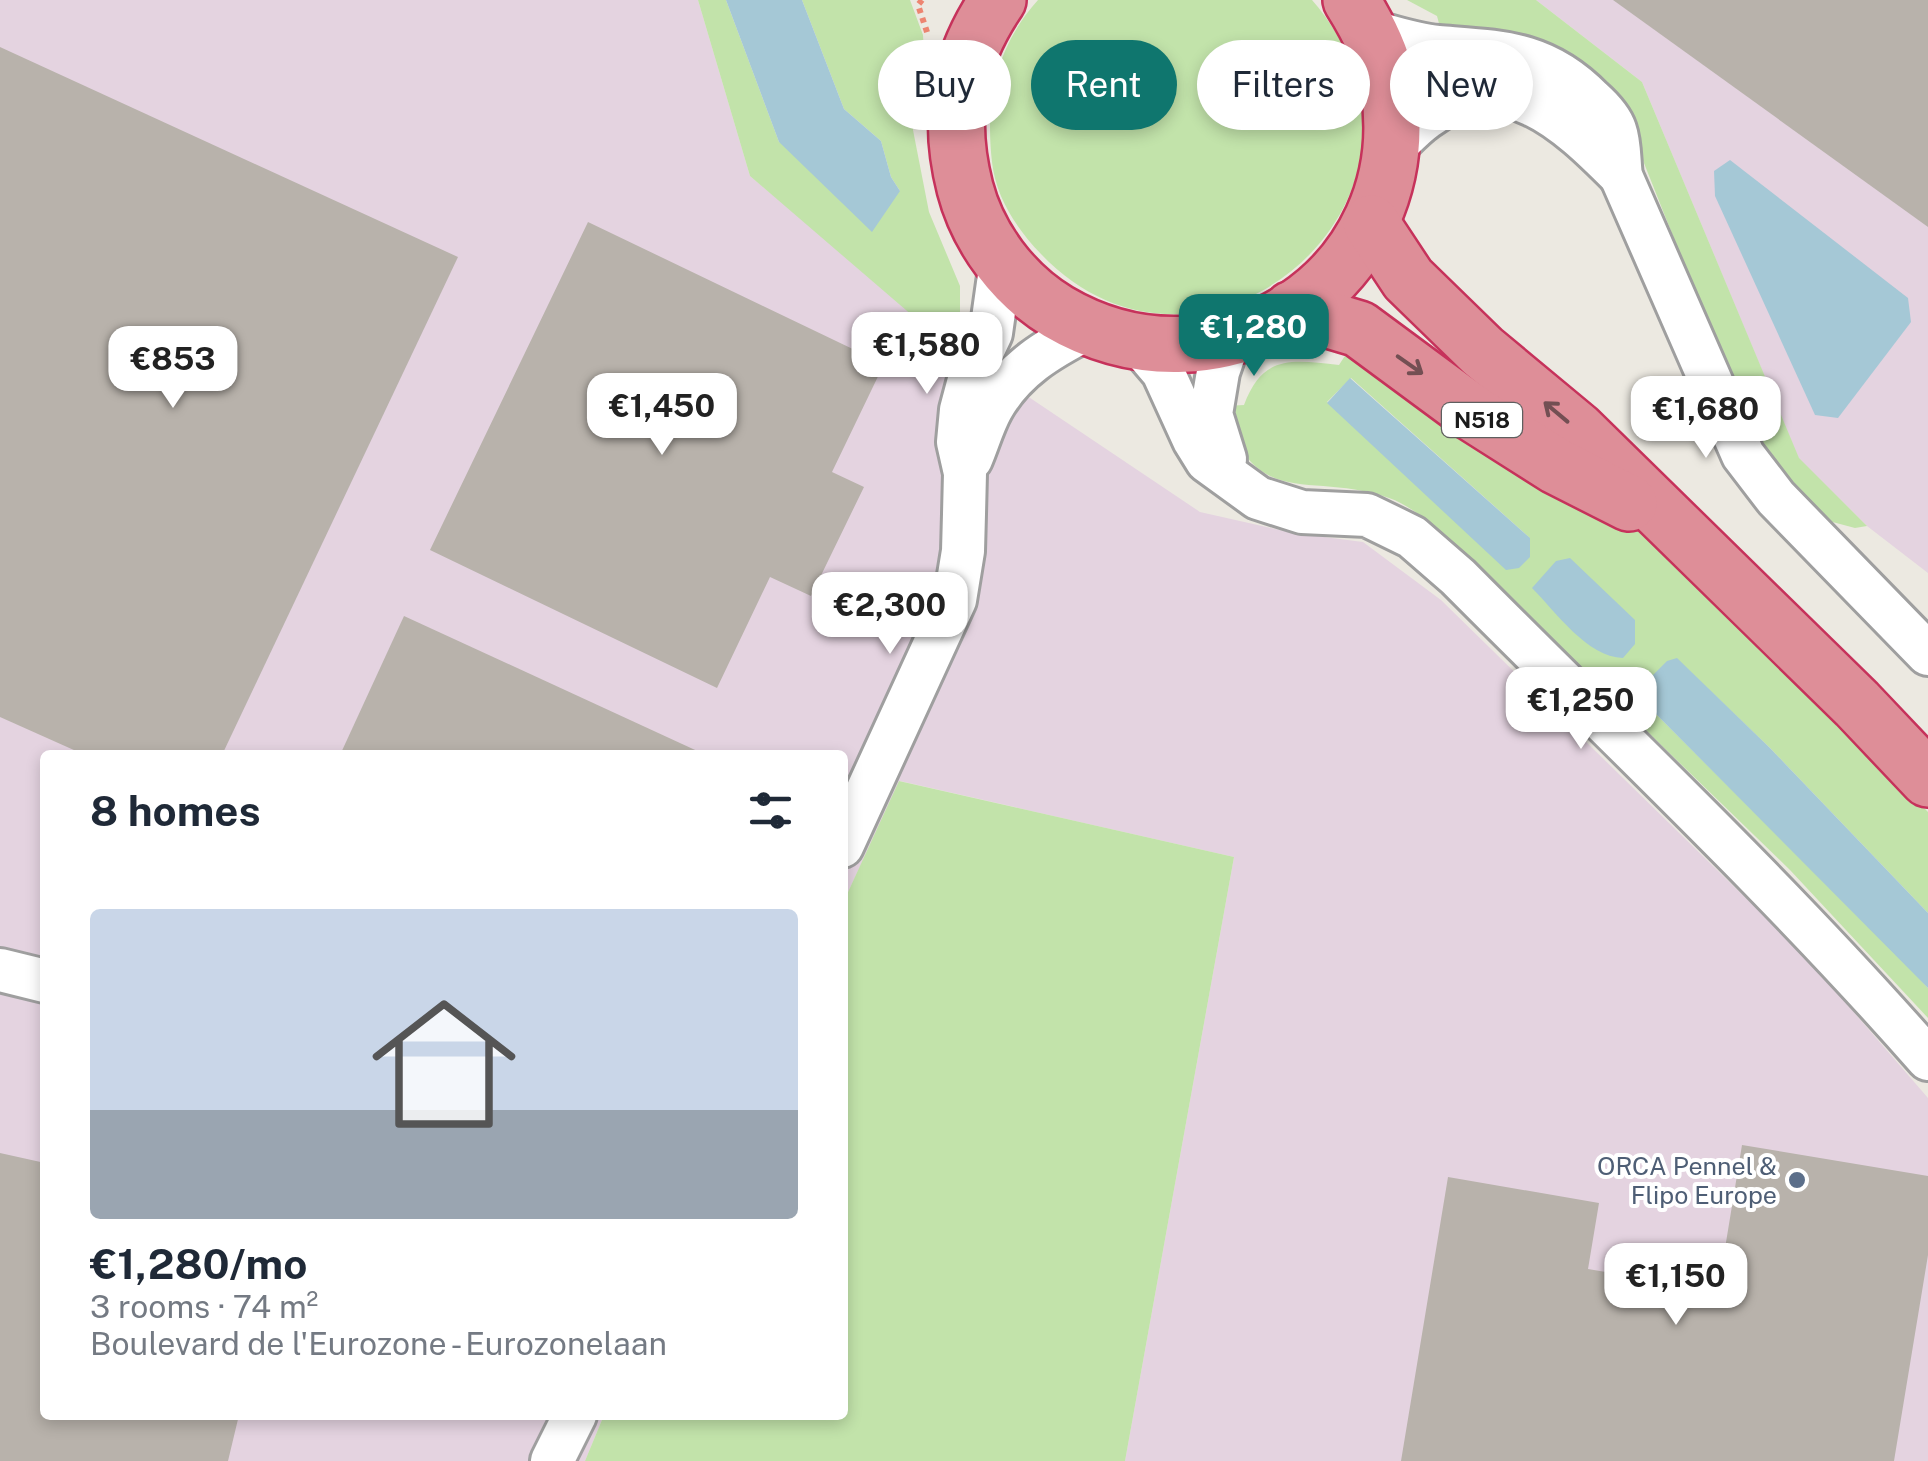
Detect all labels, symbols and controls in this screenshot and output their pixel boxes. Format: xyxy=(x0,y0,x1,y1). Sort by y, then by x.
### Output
chip: Buy xyxy=(878,40,1011,130)
chip: Rent xyxy=(1031,40,1177,130)
chip: Filters xyxy=(1197,40,1370,130)
chip: New xyxy=(1390,40,1533,130)
pin: €1,280 xyxy=(1173,294,1335,379)
text: €1,280 xyxy=(1201,308,1307,345)
pin: €1,580 xyxy=(846,312,1008,397)
pin: €853 xyxy=(114,326,232,411)
text: €1,580 xyxy=(873,326,981,363)
text: €853 xyxy=(130,340,216,377)
one-way arrow xyxy=(1396,354,1423,375)
pin: €1,450 xyxy=(581,373,743,458)
pin: €1,680 xyxy=(1625,376,1787,461)
text: €1,450 xyxy=(609,387,715,424)
text: €1,680 xyxy=(1653,390,1759,427)
one-way arrow xyxy=(1543,401,1569,423)
road number: N518 xyxy=(1442,403,1522,437)
pin: €2,300 xyxy=(809,572,971,657)
text: €2,300 xyxy=(834,586,946,623)
pin: €1,250 xyxy=(1500,667,1662,752)
text: €1,250 xyxy=(1528,681,1634,718)
icon: filters xyxy=(743,783,798,838)
text: 8 homes xyxy=(90,786,261,835)
icon: home xyxy=(354,974,534,1154)
place label: ORCA Pennel & Flipo Europe xyxy=(1597,1151,1777,1210)
marker: ORCA Pennel & Flipo Europe xyxy=(1786,1169,1808,1191)
text: €1,280/mo xyxy=(90,1239,307,1288)
pin: €1,150 xyxy=(1595,1243,1757,1328)
text: €1,150 xyxy=(1626,1257,1726,1294)
text: 3 rooms · 74 m² xyxy=(90,1288,318,1325)
text: Boulevard de l'Eurozone - Eurozonelaan xyxy=(90,1325,667,1362)

